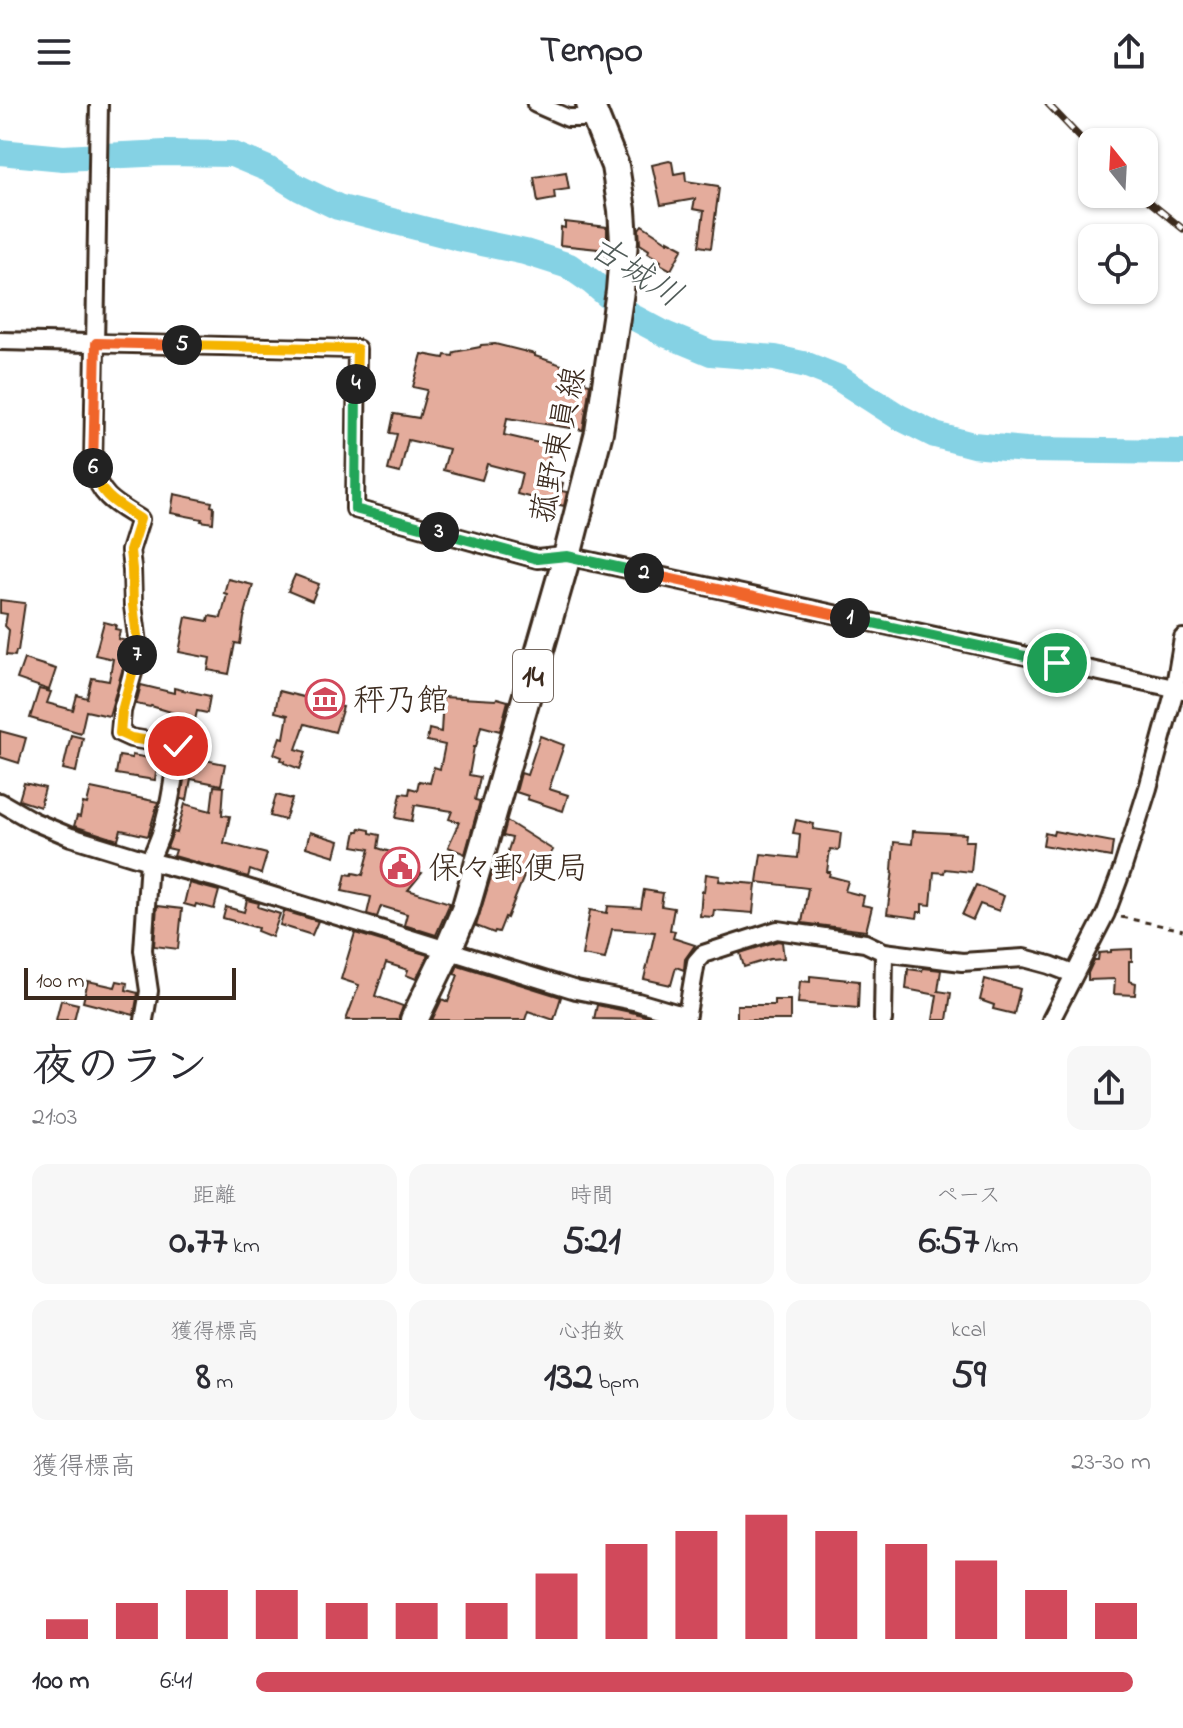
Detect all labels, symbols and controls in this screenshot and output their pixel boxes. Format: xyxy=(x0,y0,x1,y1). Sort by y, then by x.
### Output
text: Tempo xyxy=(540,26,643,79)
icon: menu xyxy=(32,30,76,74)
icon: share xyxy=(1107,30,1151,74)
north arrow xyxy=(1078,128,1158,208)
map controls xyxy=(1078,128,1158,304)
button: locate xyxy=(1078,224,1158,304)
water label: 古城川 xyxy=(578,225,691,322)
pin: 5 xyxy=(162,325,202,365)
text: 5 xyxy=(176,329,188,361)
street label: 菰野東員線 xyxy=(521,363,600,529)
pin: 4 xyxy=(336,364,376,404)
text: 4 xyxy=(351,368,361,400)
pin: 6 xyxy=(73,448,113,488)
text: 6 xyxy=(88,452,98,484)
pin: 3 xyxy=(419,512,459,552)
text: 3 xyxy=(434,516,444,548)
pin: 2 xyxy=(624,553,664,593)
text: 2 xyxy=(639,557,649,589)
pin: 1 xyxy=(830,598,870,638)
text: 1 xyxy=(847,602,854,634)
pin xyxy=(1023,629,1091,697)
pin: 7 xyxy=(117,635,157,675)
text: 7 xyxy=(132,639,142,671)
icon: arrive xyxy=(1035,641,1079,685)
road number: 14 xyxy=(513,650,553,702)
museum icon: 秤乃館 xyxy=(304,678,346,720)
place label: 秤乃館 xyxy=(353,679,449,726)
pin xyxy=(144,712,212,780)
icon: check xyxy=(156,724,200,768)
public building icon: 保々郵便局 xyxy=(379,846,421,888)
place label: 保々郵便局 xyxy=(428,847,588,894)
scale bar xyxy=(24,964,236,1000)
text: 100 m xyxy=(36,966,85,998)
text: 夜のラン xyxy=(32,1037,208,1101)
button: share xyxy=(1067,1046,1151,1130)
text: 21:03 xyxy=(32,1099,77,1137)
text: 距離 xyxy=(192,1181,237,1213)
text: 時間 xyxy=(569,1181,614,1213)
text: ペース xyxy=(936,1181,1001,1213)
text: 0.77 xyxy=(169,1213,228,1272)
text: 5:21 xyxy=(562,1213,621,1272)
text: 6:57 xyxy=(919,1213,979,1272)
text: km xyxy=(228,1231,260,1263)
text: /km xyxy=(979,1231,1018,1263)
text: kcal xyxy=(951,1315,986,1347)
text: 獲得標高 xyxy=(170,1317,259,1349)
text: 心拍数 xyxy=(558,1317,625,1349)
text: 59 xyxy=(951,1347,986,1406)
text: 8 xyxy=(196,1349,211,1408)
text: 132 xyxy=(544,1349,593,1408)
text: m xyxy=(211,1367,233,1399)
text: bpm xyxy=(593,1367,639,1399)
text: 23–30 m xyxy=(1071,1444,1151,1482)
text: 獲得標高 xyxy=(32,1449,136,1487)
text: 100 m xyxy=(32,1663,89,1701)
text: 6:41 xyxy=(160,1663,193,1701)

